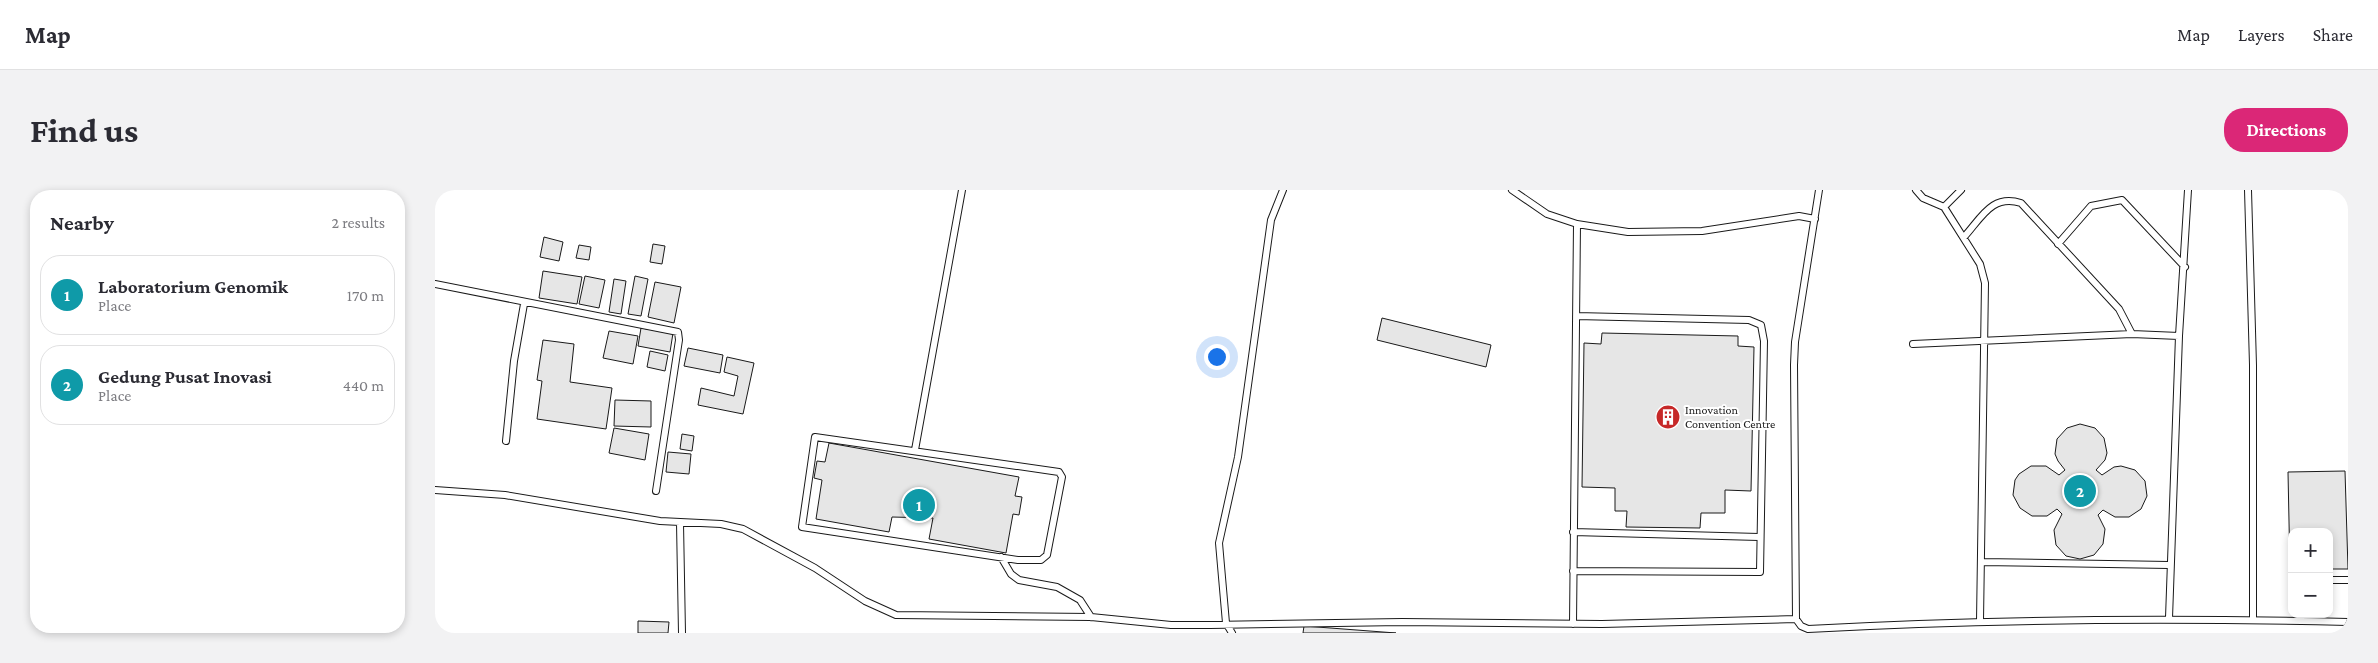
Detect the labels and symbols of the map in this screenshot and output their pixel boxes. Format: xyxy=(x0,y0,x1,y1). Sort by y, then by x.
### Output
your location xyxy=(1204,344,1230,370)
place label: Innovation Convention Centre xyxy=(1685,403,1775,431)
building icon: Innovation Convention Centre xyxy=(1655,404,1681,430)
pin: 2 xyxy=(2064,472,2096,510)
pin: 1 xyxy=(903,486,935,524)

